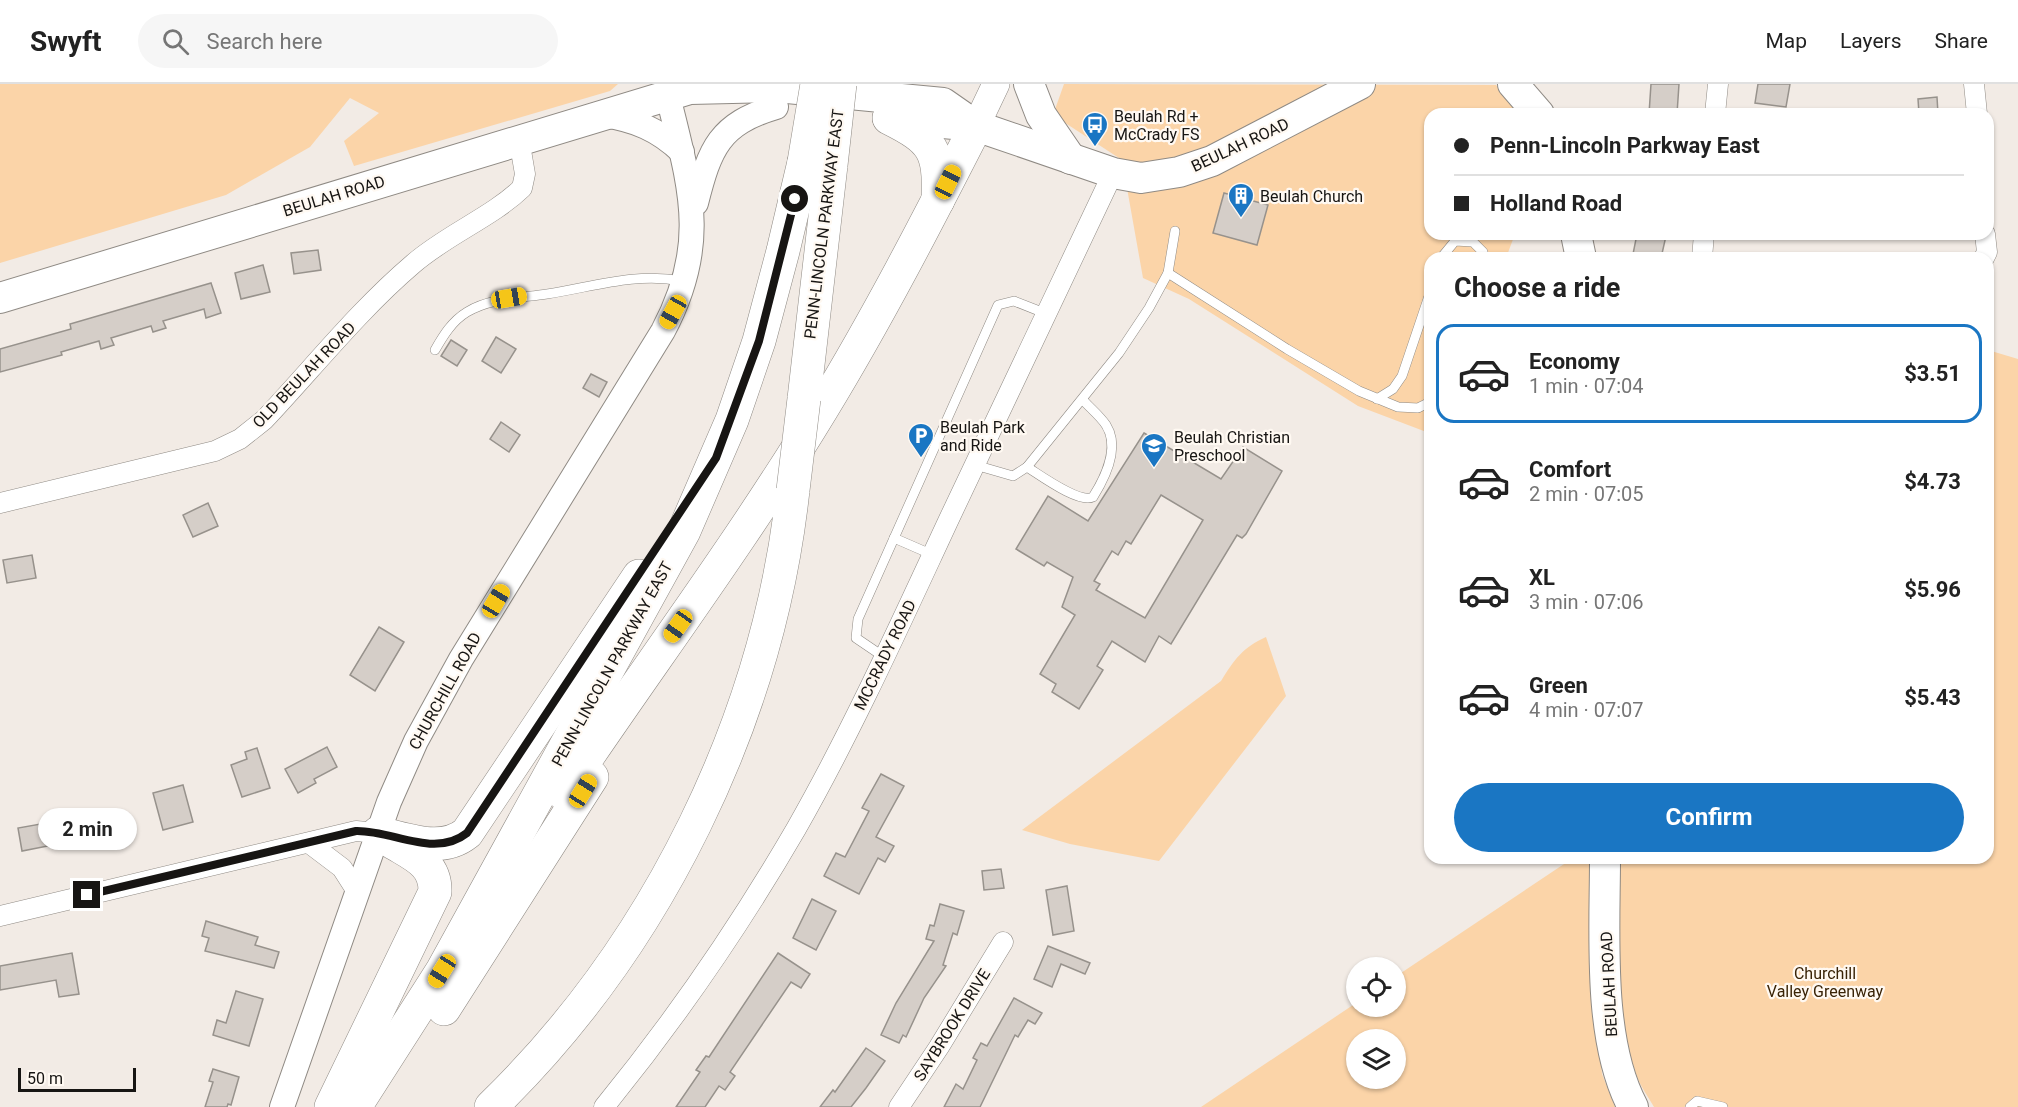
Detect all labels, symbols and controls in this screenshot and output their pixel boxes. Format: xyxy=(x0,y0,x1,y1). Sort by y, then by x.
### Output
search box xyxy=(138,14,558,68)
text: Swyft xyxy=(30,25,102,58)
icon: search xyxy=(159,25,192,58)
text: Search here xyxy=(207,29,322,54)
text: Map xyxy=(1765,29,1807,53)
text: Layers xyxy=(1840,29,1901,53)
text: Share xyxy=(1934,29,1988,53)
place label: Beulah Rd + McCrady FS xyxy=(1114,107,1199,144)
street label: PENN-LINCOLN PARKWAY EAST xyxy=(800,108,848,340)
bus stop icon: Beulah Rd + McCrady FS xyxy=(1080,110,1110,148)
street label: BEULAH ROAD xyxy=(1188,114,1292,176)
text: Penn-Lincoln Parkway East xyxy=(1490,133,1760,158)
car xyxy=(932,162,964,202)
street label: BEULAH ROAD xyxy=(281,171,387,221)
building icon: Beulah Church xyxy=(1226,181,1256,219)
route start xyxy=(781,185,808,212)
place label: Beulah Church xyxy=(1260,187,1363,206)
text: Holland Road xyxy=(1490,191,1622,216)
text: Choose a ride xyxy=(1454,272,1620,304)
car xyxy=(490,286,528,310)
car xyxy=(656,292,690,332)
street label: OLD BEULAH ROAD xyxy=(249,318,359,432)
icon: car xyxy=(1457,347,1511,401)
text: Economy xyxy=(1529,349,1620,374)
text: $3.51 xyxy=(1904,361,1961,386)
text: 1 min · 07:04 xyxy=(1529,374,1644,398)
place label: Beulah Park and Ride xyxy=(940,418,1026,455)
parking icon: Beulah Park and Ride xyxy=(906,421,936,459)
place label: Beulah Christian Preschool xyxy=(1174,428,1290,465)
school or university icon: Beulah Christian Preschool xyxy=(1139,431,1169,469)
icon: car xyxy=(1457,455,1511,509)
text: Comfort xyxy=(1529,457,1611,482)
text: $4.73 xyxy=(1904,469,1961,494)
text: 2 min · 07:05 xyxy=(1529,482,1644,506)
street label: PENN-LINCOLN PARKWAY EAST xyxy=(548,558,677,770)
icon: car xyxy=(1457,563,1511,617)
text: XL xyxy=(1529,565,1555,590)
text: $5.96 xyxy=(1904,577,1961,602)
car xyxy=(479,581,513,621)
text: 3 min · 07:06 xyxy=(1529,590,1644,614)
street label: MCCRADY ROAD xyxy=(850,597,920,713)
car xyxy=(660,606,696,646)
street label: CHURCHILL ROAD xyxy=(405,629,485,753)
icon: car xyxy=(1457,671,1511,725)
text: Green xyxy=(1529,673,1588,698)
text: $5.43 xyxy=(1904,685,1961,710)
text: 4 min · 07:07 xyxy=(1529,698,1644,722)
car xyxy=(566,771,600,811)
button: Confirm xyxy=(1454,783,1964,852)
callout: 2 min xyxy=(38,808,136,850)
text: 2 min xyxy=(62,817,113,841)
route end xyxy=(73,881,100,908)
street label: BEULAH ROAD xyxy=(1597,931,1621,1037)
car xyxy=(425,951,459,991)
map controls xyxy=(1346,957,1406,1089)
button: locate xyxy=(1346,957,1406,1017)
park label: Churchill Valley Greenway xyxy=(1767,964,1884,1001)
street label: SAYBROOK DRIVE xyxy=(910,965,994,1085)
button: layers xyxy=(1346,1029,1406,1089)
scale bar xyxy=(18,1065,136,1092)
text: 50 m xyxy=(27,1069,63,1088)

